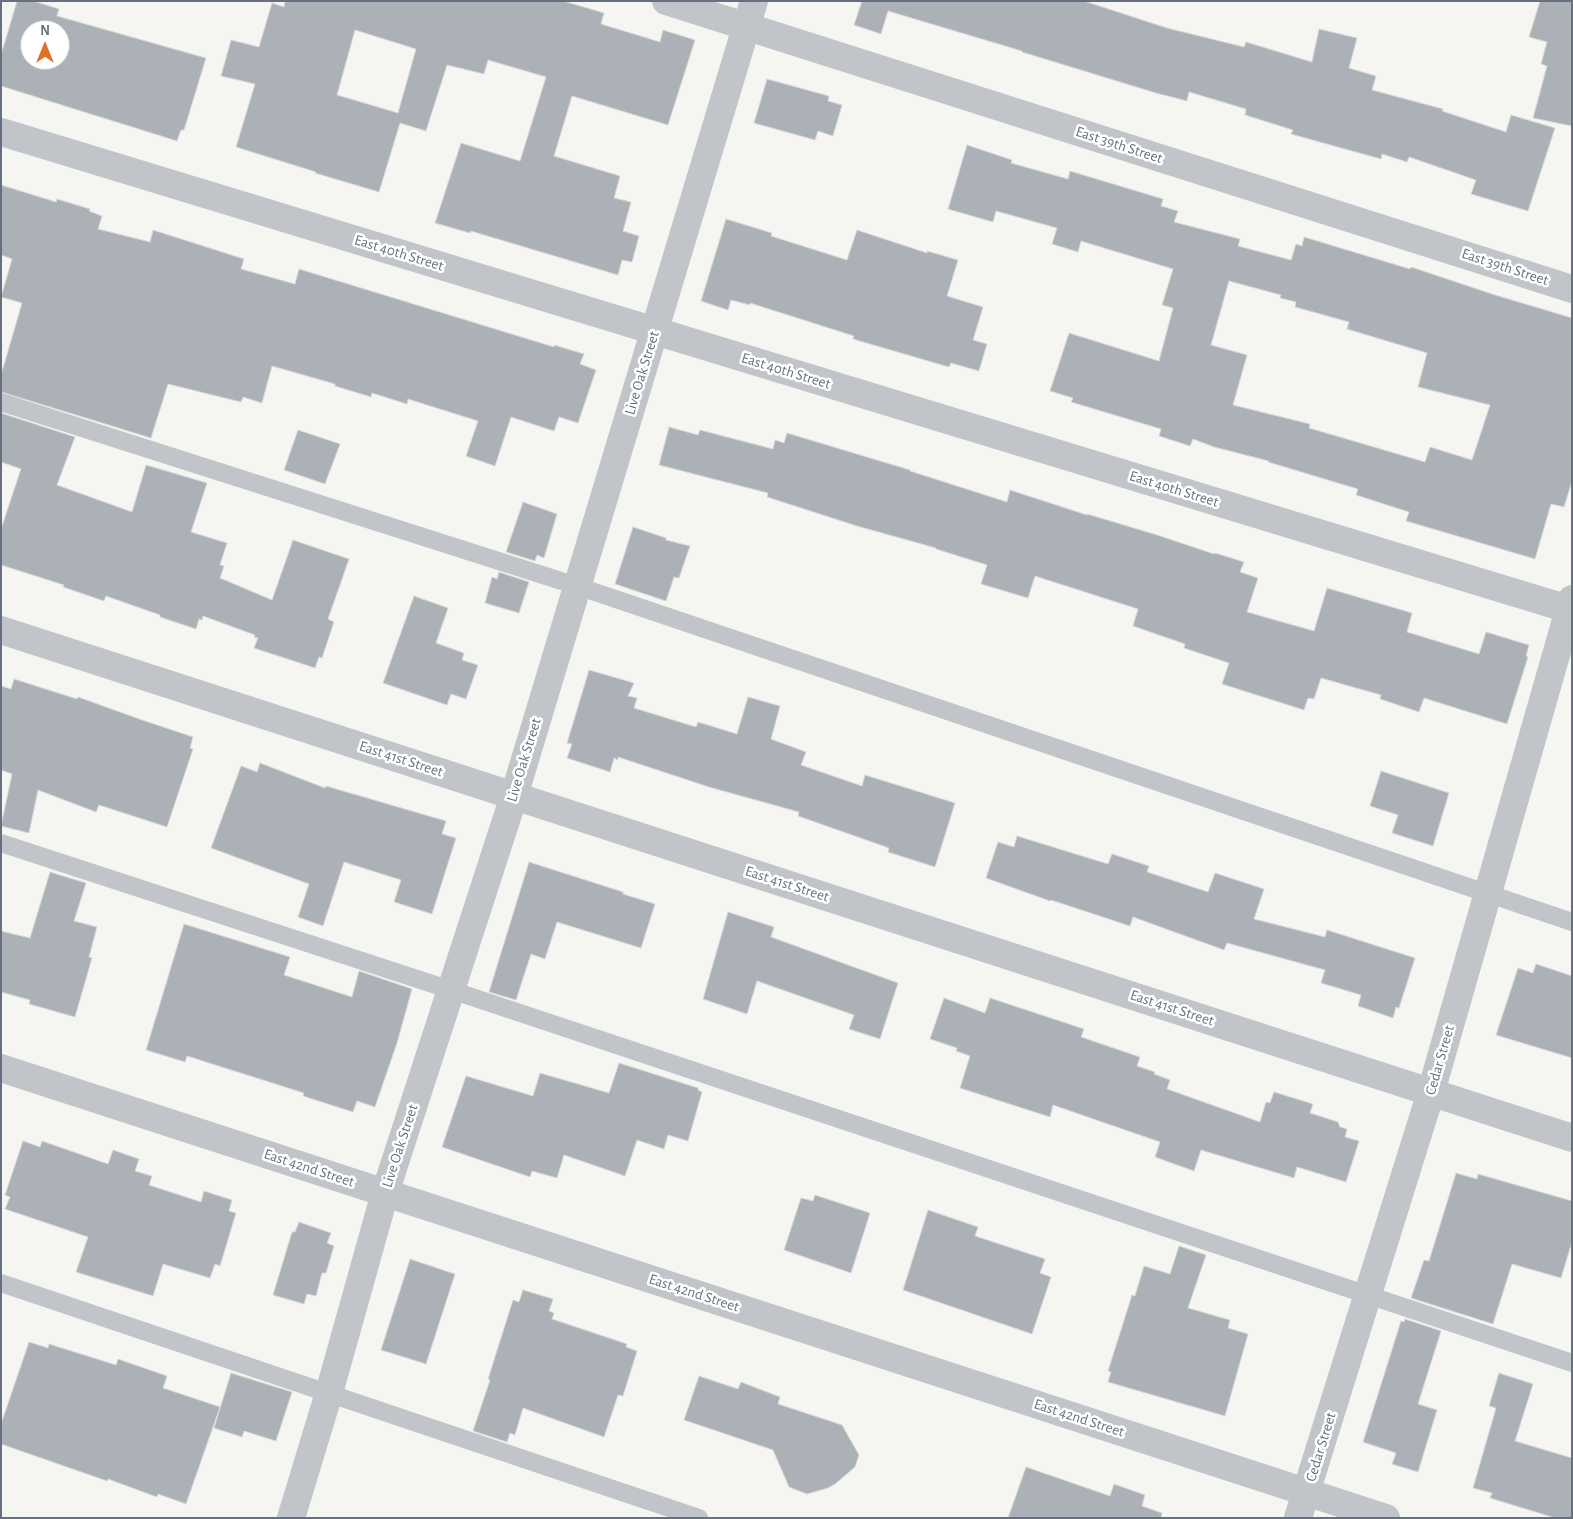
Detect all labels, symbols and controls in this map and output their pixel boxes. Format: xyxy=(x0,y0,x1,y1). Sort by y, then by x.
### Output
north arrow xyxy=(20,20,70,70)
text: N xyxy=(40,24,50,38)
street label: East 39th Street xyxy=(1073,122,1165,168)
street label: East 40th Street xyxy=(352,231,446,275)
street label: East 39th Street xyxy=(1459,244,1551,290)
street label: Live Oak Street xyxy=(621,329,663,417)
street label: East 40th Street xyxy=(739,349,833,393)
street label: East 40th Street xyxy=(1127,467,1221,511)
street label: Live Oak Street xyxy=(503,716,545,804)
street label: East 41st Street xyxy=(357,737,445,781)
street label: East 41st Street xyxy=(743,862,831,906)
street label: East 41st Street xyxy=(1128,986,1216,1030)
street label: Cedar Street xyxy=(1421,1023,1459,1097)
street label: Live Oak Street xyxy=(378,1102,422,1190)
street label: East 42nd Street xyxy=(262,1145,356,1191)
street label: East 42nd Street xyxy=(647,1270,741,1316)
street label: East 42nd Street xyxy=(1032,1395,1126,1441)
street label: Cedar Street xyxy=(1302,1410,1340,1484)

